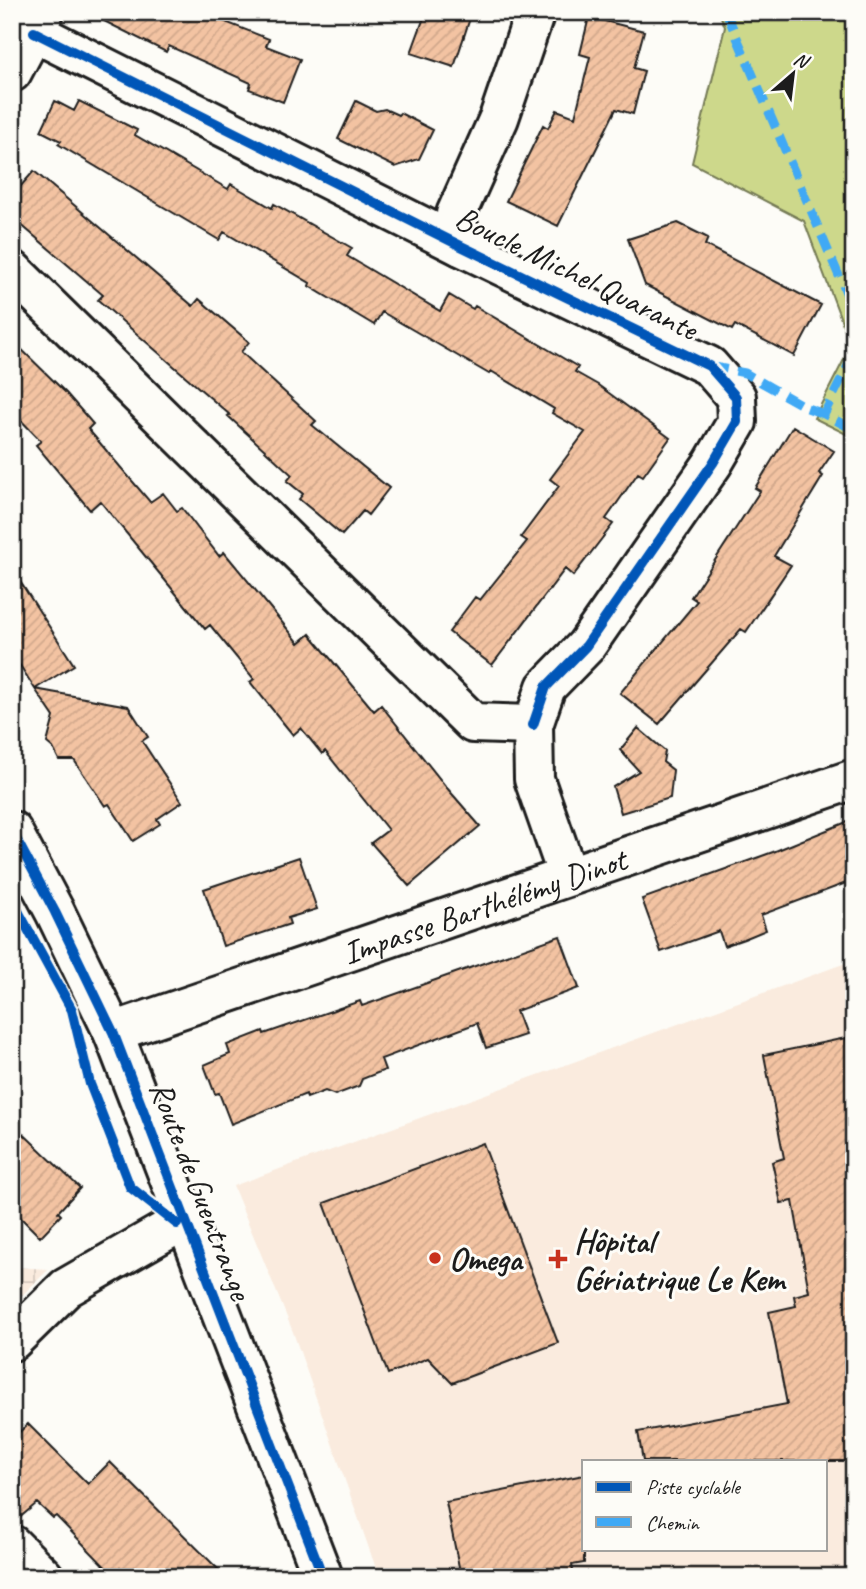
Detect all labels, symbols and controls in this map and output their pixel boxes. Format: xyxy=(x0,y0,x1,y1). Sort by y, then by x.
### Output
north arrow xyxy=(758,38,828,108)
text: N xyxy=(790,47,814,75)
street label: Boucle Michel Quarante xyxy=(449,196,706,351)
street label: Impasse Barthélémy Dinot xyxy=(337,837,634,974)
street label: Route de Guentrange xyxy=(140,1075,263,1308)
place label: Hôpital Gériatrique Le Kem xyxy=(574,1220,787,1300)
place label: Omega xyxy=(449,1238,524,1280)
marker: Hôpital Gériatrique Le Kem xyxy=(548,1249,568,1269)
marker: Omega xyxy=(427,1250,443,1266)
legend xyxy=(582,1460,828,1550)
text: Piste cyclable xyxy=(646,1474,742,1500)
text: Chemin xyxy=(646,1510,700,1536)

